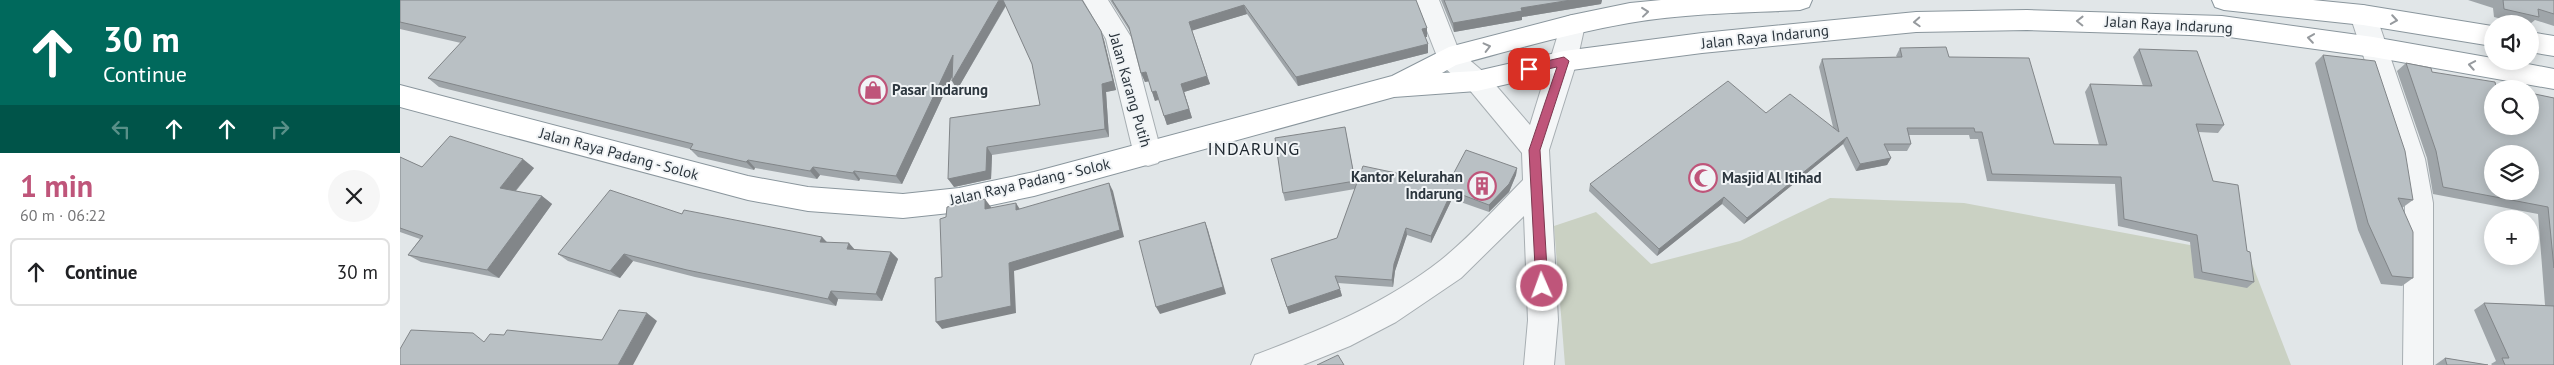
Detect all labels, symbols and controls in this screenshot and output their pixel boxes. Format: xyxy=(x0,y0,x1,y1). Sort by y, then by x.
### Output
one-way arrow xyxy=(1641,7,1649,18)
street label: Jalan Raya Indarung xyxy=(2104,12,2233,37)
one-way arrow xyxy=(2390,14,2398,25)
one-way arrow xyxy=(2075,15,2083,26)
map controls xyxy=(2484,15,2539,265)
button: sound xyxy=(2484,15,2539,70)
text: 30 m xyxy=(103,16,180,62)
one-way arrow xyxy=(1913,17,1921,28)
icon: ahead xyxy=(20,20,85,85)
street label: Jalan Raya Indarung xyxy=(1699,20,1830,53)
street label: Jalan Karang Putih xyxy=(1105,30,1156,149)
one-way arrow xyxy=(2307,33,2315,44)
one-way arrow xyxy=(1482,42,1491,53)
pin xyxy=(1508,48,1550,90)
icon: arrive xyxy=(1515,55,1543,83)
text: Continue xyxy=(103,60,187,88)
one-way arrow xyxy=(2467,60,2476,70)
shop icon: Pasar Indarung xyxy=(858,75,888,105)
place label: Pasar Indarung xyxy=(892,80,988,99)
button: search xyxy=(2484,80,2539,135)
icon: left xyxy=(107,115,135,143)
icon: ahead xyxy=(160,115,188,143)
icon: ahead xyxy=(213,115,241,143)
icon: right xyxy=(266,115,294,143)
street label: Jalan Raya Padang - Solok xyxy=(536,123,702,184)
district label: INDARUNG xyxy=(1208,137,1300,160)
button: layers xyxy=(2484,145,2539,200)
street label: Jalan Raya Padang - Solok xyxy=(947,154,1113,209)
mosque icon: Masjid Al Itihad xyxy=(1688,163,1718,193)
text: 1 min xyxy=(20,166,93,205)
place label: Kantor Kelurahan Indarung xyxy=(1351,167,1463,203)
place label: Masjid Al Itihad xyxy=(1722,168,1822,187)
button: close xyxy=(328,170,380,222)
building icon: Kantor Kelurahan Indarung xyxy=(1467,171,1497,201)
text: 60 m · 06:22 xyxy=(20,205,106,225)
button: + xyxy=(2484,210,2539,265)
icon: ahead xyxy=(22,258,50,286)
position arrow xyxy=(1515,259,1567,311)
text: Continue xyxy=(65,260,137,284)
text: 30 m xyxy=(337,260,378,284)

